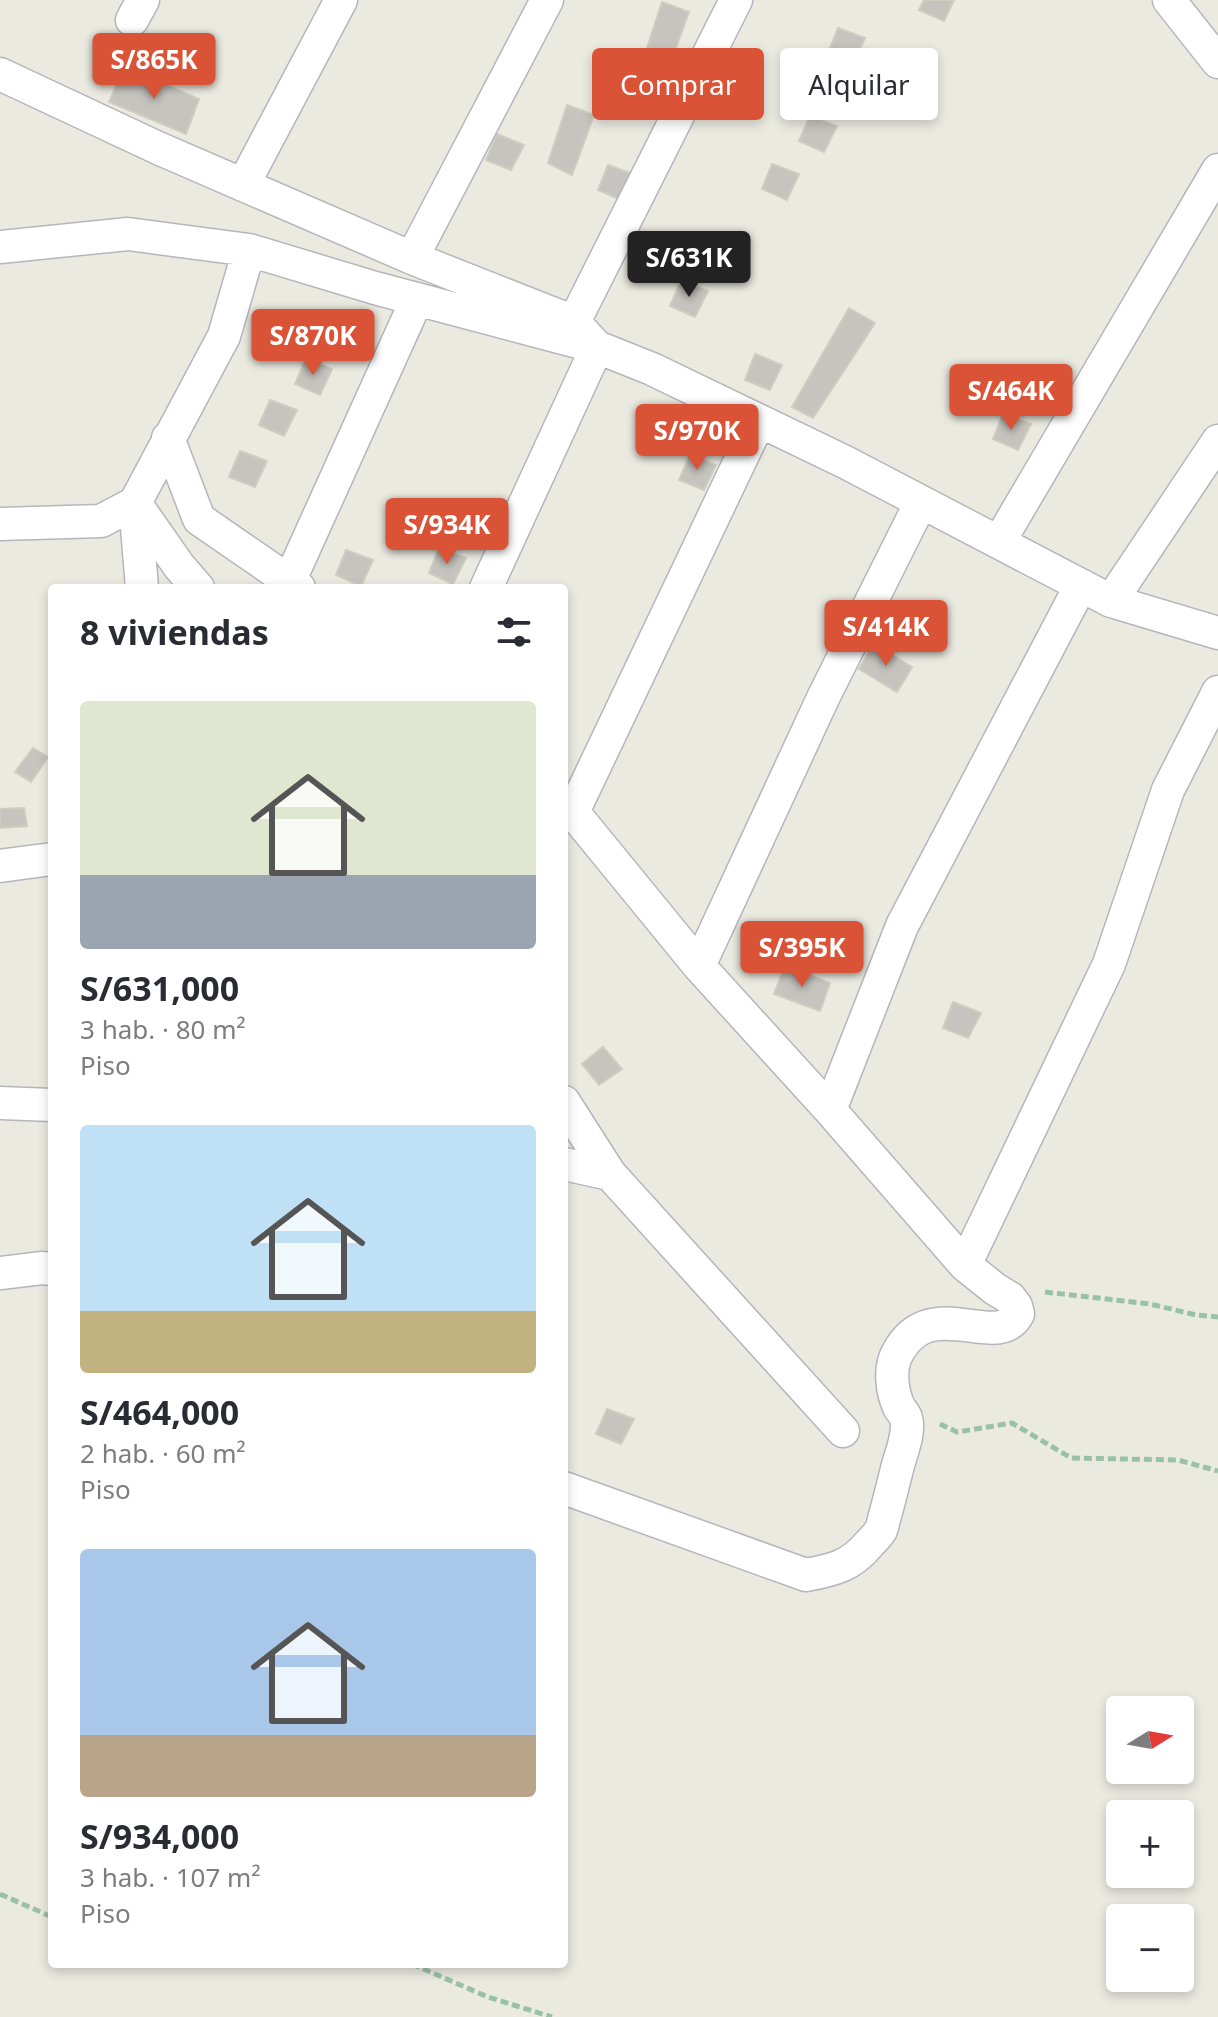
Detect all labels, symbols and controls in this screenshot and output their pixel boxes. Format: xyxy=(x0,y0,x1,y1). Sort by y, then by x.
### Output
pin: S/865K xyxy=(89,33,219,101)
text: S/865K xyxy=(111,41,198,77)
chip: Comprar xyxy=(592,48,764,120)
chip: Alquilar xyxy=(780,48,938,120)
pin: S/631K xyxy=(624,231,754,299)
text: S/631K xyxy=(646,239,733,275)
pin: S/870K xyxy=(248,309,378,377)
text: S/870K xyxy=(270,317,357,353)
pin: S/464K xyxy=(946,364,1076,432)
text: S/464K xyxy=(968,372,1055,408)
pin: S/970K xyxy=(632,404,762,472)
text: S/970K xyxy=(654,412,741,448)
pin: S/934K xyxy=(382,498,512,566)
text: S/934K xyxy=(404,506,491,542)
pin: S/414K xyxy=(821,600,951,668)
text: S/414K xyxy=(843,608,930,644)
text: 8 viviendas xyxy=(80,609,269,655)
icon: filters xyxy=(492,610,536,654)
icon: home xyxy=(236,753,380,897)
pin: S/395K xyxy=(737,921,867,989)
text: S/395K xyxy=(759,929,846,965)
text: S/631,000 xyxy=(80,965,239,1011)
text: 3 hab. · 80 m² xyxy=(80,1011,246,1047)
text: Piso xyxy=(80,1047,131,1083)
icon: home xyxy=(236,1177,380,1321)
text: S/464,000 xyxy=(80,1389,239,1435)
text: 2 hab. · 60 m² xyxy=(80,1435,246,1471)
text: Piso xyxy=(80,1471,131,1507)
icon: home xyxy=(236,1601,380,1745)
north arrow xyxy=(1106,1696,1194,1784)
map controls xyxy=(1106,1696,1194,1992)
button: + xyxy=(1106,1800,1194,1888)
text: S/934,000 xyxy=(80,1813,239,1859)
text: 3 hab. · 107 m² xyxy=(80,1859,261,1895)
text: Piso xyxy=(80,1895,131,1931)
button: − xyxy=(1106,1904,1194,1992)

